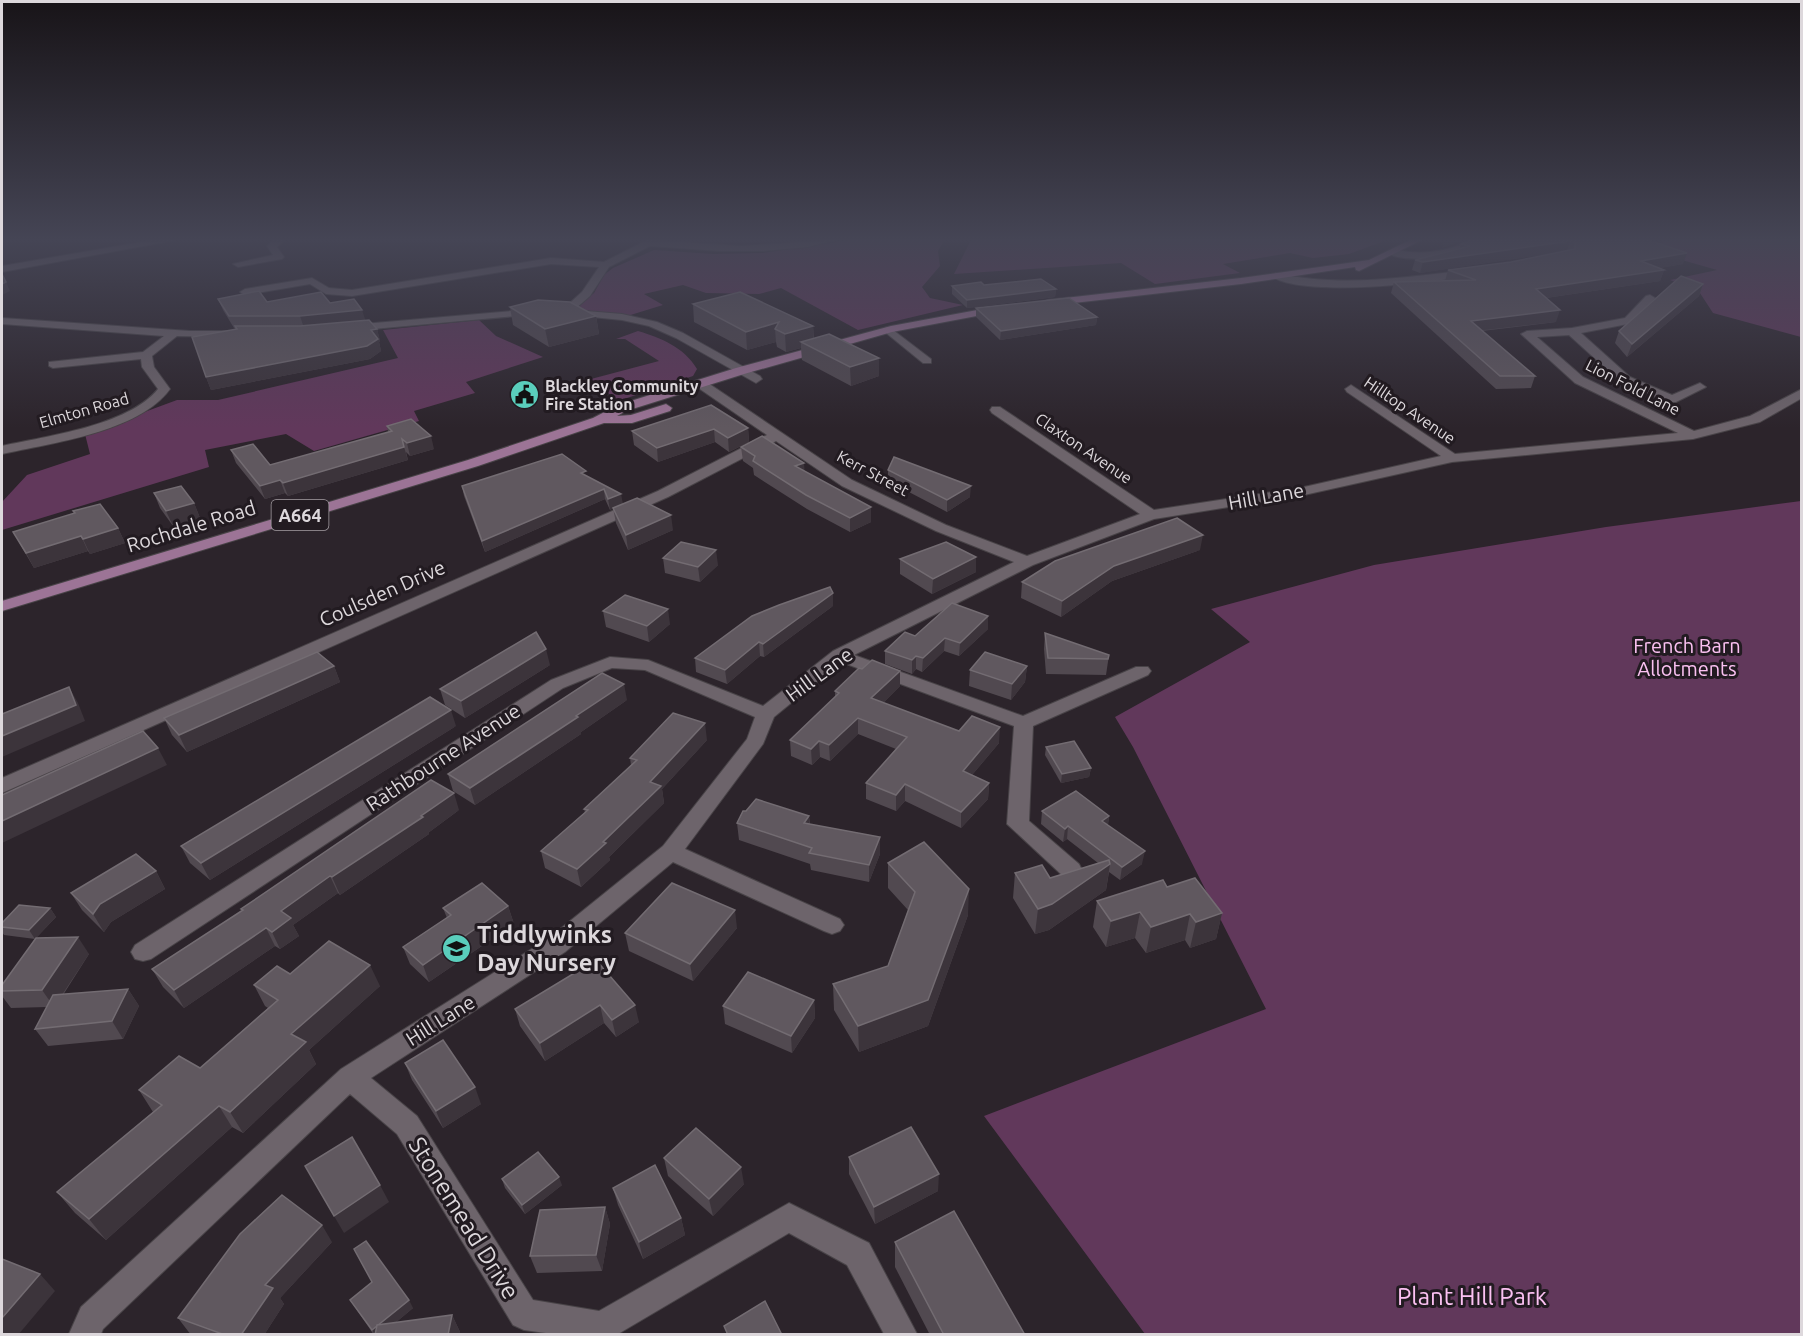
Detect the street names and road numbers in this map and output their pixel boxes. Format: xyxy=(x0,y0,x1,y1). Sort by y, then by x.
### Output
street label: Lion Fold Lane xyxy=(1583,355,1683,419)
street label: Hilltop Avenue xyxy=(1361,373,1459,447)
street label: Elmton Road xyxy=(37,389,131,431)
street label: Claxton Avenue xyxy=(1032,409,1136,487)
street label: Kerr Street xyxy=(834,447,913,500)
street label: Hill Lane xyxy=(1226,478,1306,514)
street label: Rochdale Road xyxy=(124,495,258,557)
road number: A664 xyxy=(272,500,328,530)
street label: Coulsden Drive xyxy=(316,555,448,631)
street label: Hill Lane xyxy=(781,642,857,706)
street label: Rathbourne Avenue xyxy=(362,699,524,815)
street label: Hill Lane xyxy=(401,990,479,1050)
street label: Stonemead Drive xyxy=(403,1132,525,1304)

